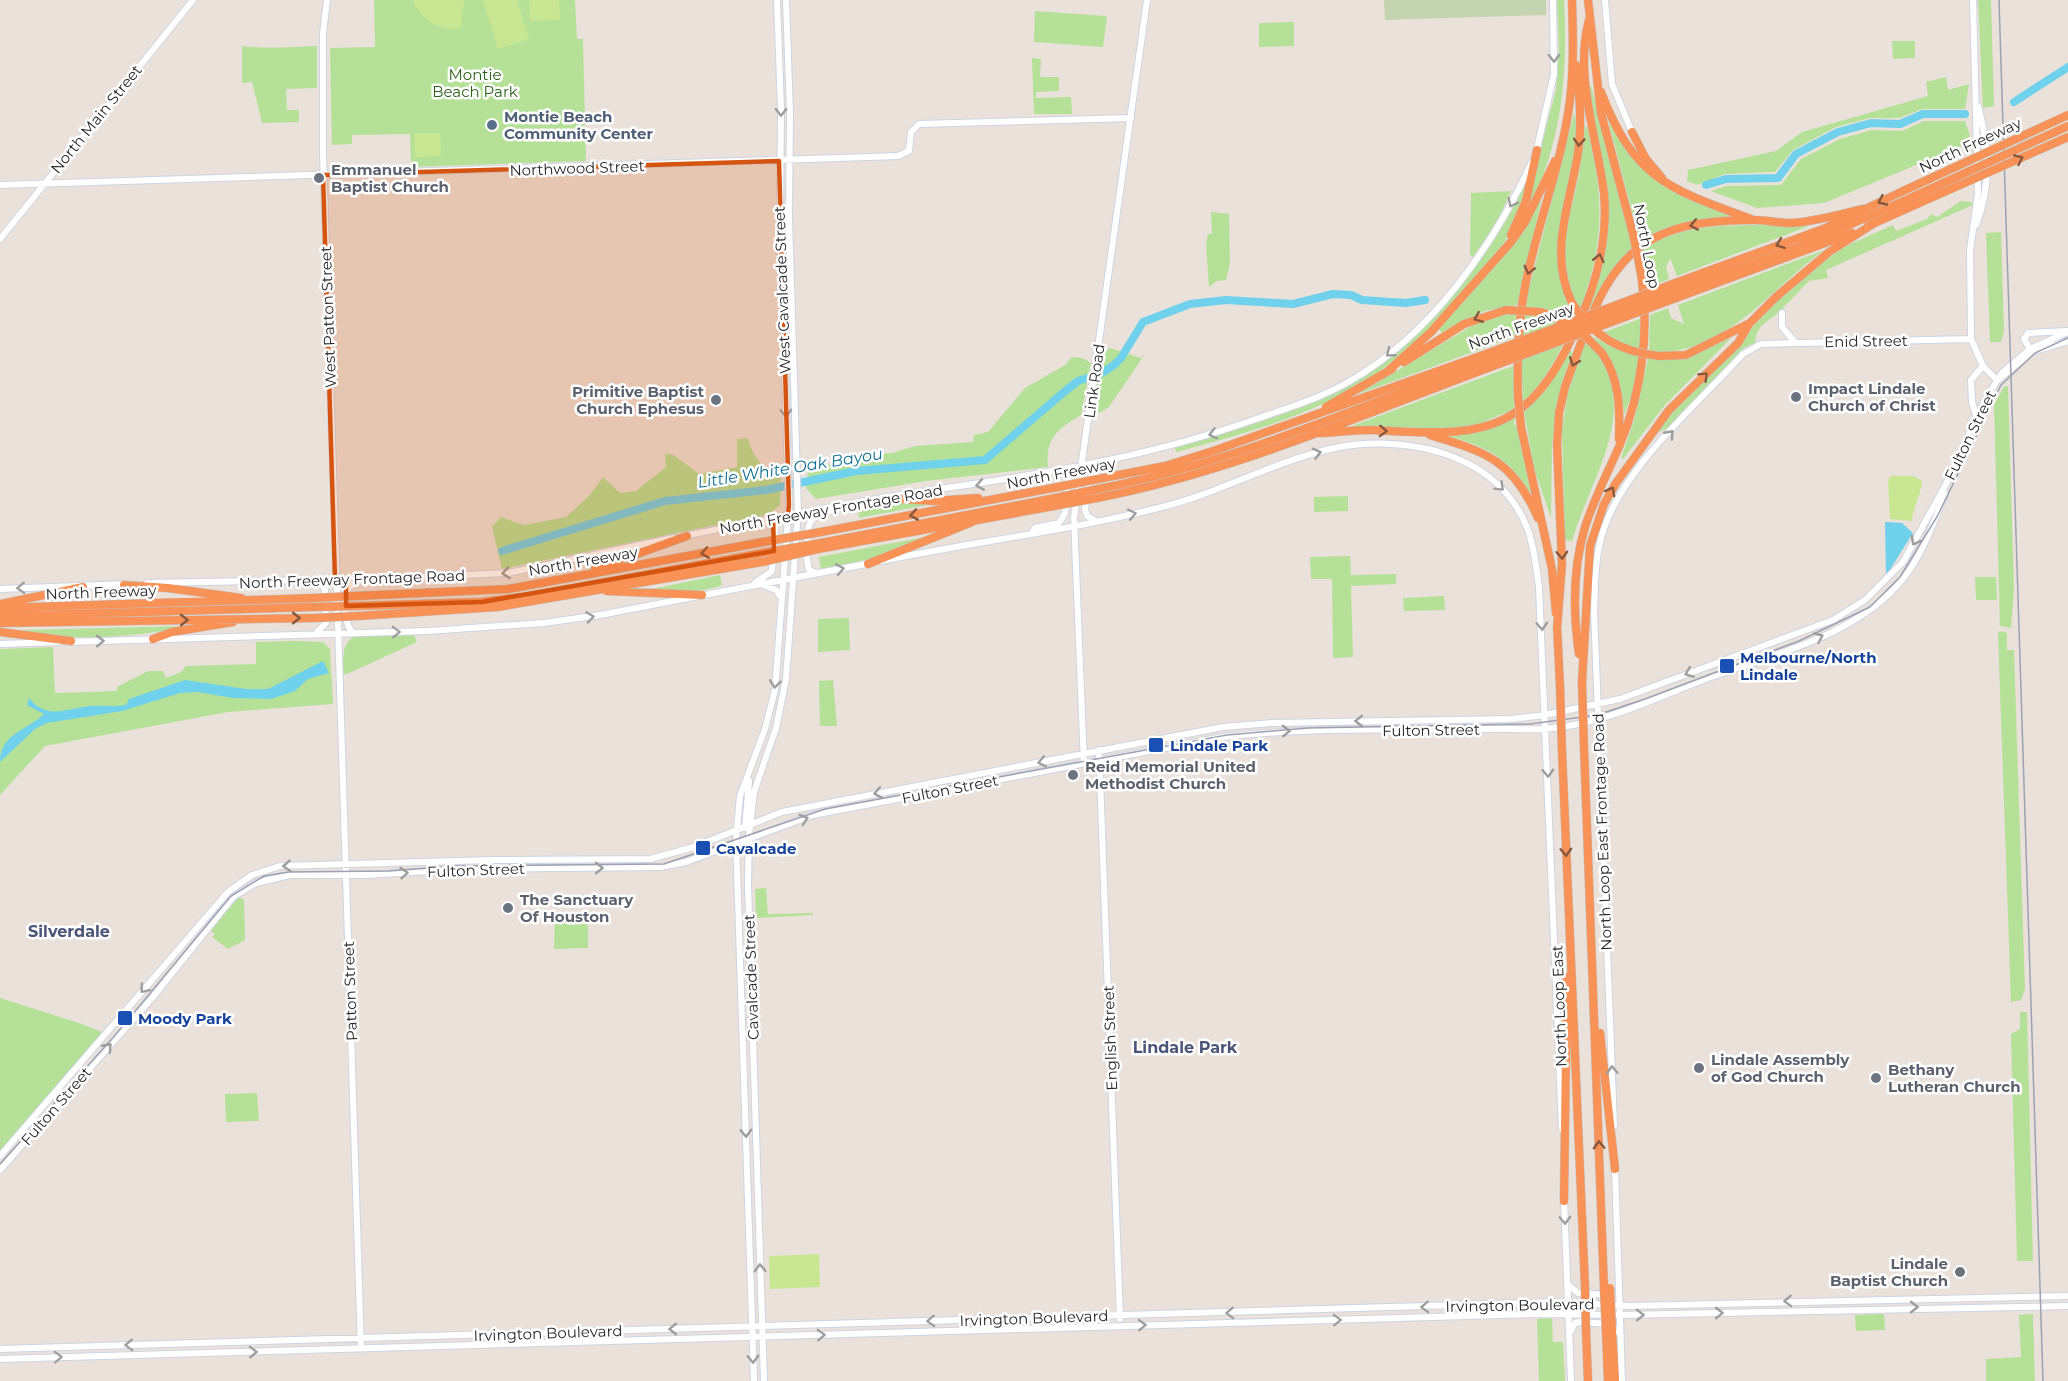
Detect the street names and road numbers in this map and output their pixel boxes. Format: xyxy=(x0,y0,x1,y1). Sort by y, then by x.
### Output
street label: North Main Street xyxy=(46,61,146,177)
street label: North Freeway xyxy=(1916,113,2025,177)
street label: Northwood Street xyxy=(509,156,645,180)
street label: North Loop xyxy=(1629,202,1665,290)
street label: West Cavalcade Street xyxy=(770,206,794,374)
street label: West Patton Street xyxy=(316,246,340,388)
street label: North Freeway xyxy=(1466,298,1577,354)
street label: Enid Street xyxy=(1824,331,1908,351)
street label: Link Road xyxy=(1079,342,1109,420)
street label: Fulton Street xyxy=(1940,387,2000,483)
street label: North Freeway xyxy=(1005,453,1118,493)
street label: North Freeway Frontage Road xyxy=(718,480,944,538)
street label: North Freeway xyxy=(527,542,640,580)
street label: North Freeway Frontage Road xyxy=(238,566,466,592)
street label: North Freeway xyxy=(45,581,158,603)
street label: North Loop East Frontage Road xyxy=(1588,713,1616,951)
street label: Fulton Street xyxy=(1382,720,1480,740)
street label: Fulton Street xyxy=(900,770,1000,808)
street label: Fulton Street xyxy=(427,859,525,881)
street label: Cavalcade Street xyxy=(739,914,763,1040)
street label: Patton Street xyxy=(339,941,361,1041)
street label: North Loop East xyxy=(1547,945,1571,1067)
street label: English Street xyxy=(1099,985,1121,1091)
street label: Fulton Street xyxy=(17,1063,95,1149)
street label: Irvington Boulevard xyxy=(1445,1294,1595,1316)
street label: Irvington Boulevard xyxy=(959,1306,1109,1330)
street label: Irvington Boulevard xyxy=(473,1321,623,1345)

